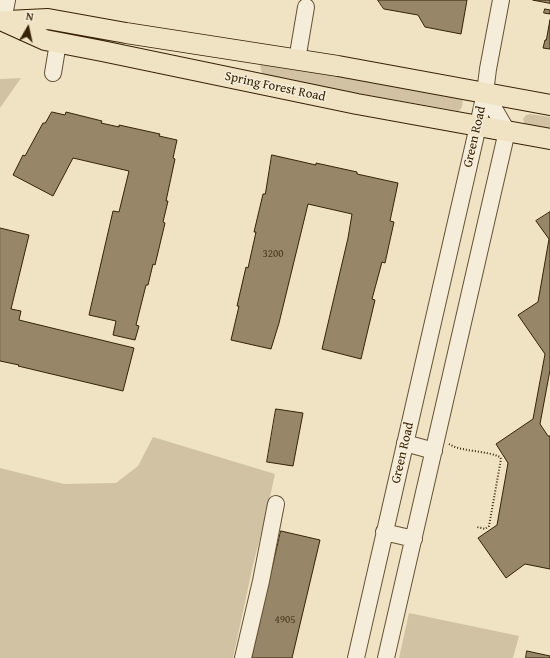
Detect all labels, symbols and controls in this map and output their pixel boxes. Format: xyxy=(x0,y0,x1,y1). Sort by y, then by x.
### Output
north arrow xyxy=(8,8,48,48)
text: N xyxy=(25,8,35,25)
street label: Spring Forest Road xyxy=(223,69,327,105)
street label: Green Road xyxy=(460,105,490,169)
house number: 3200 xyxy=(262,247,284,261)
street label: Green Road xyxy=(388,421,418,485)
house number: 4905 xyxy=(274,613,296,627)

